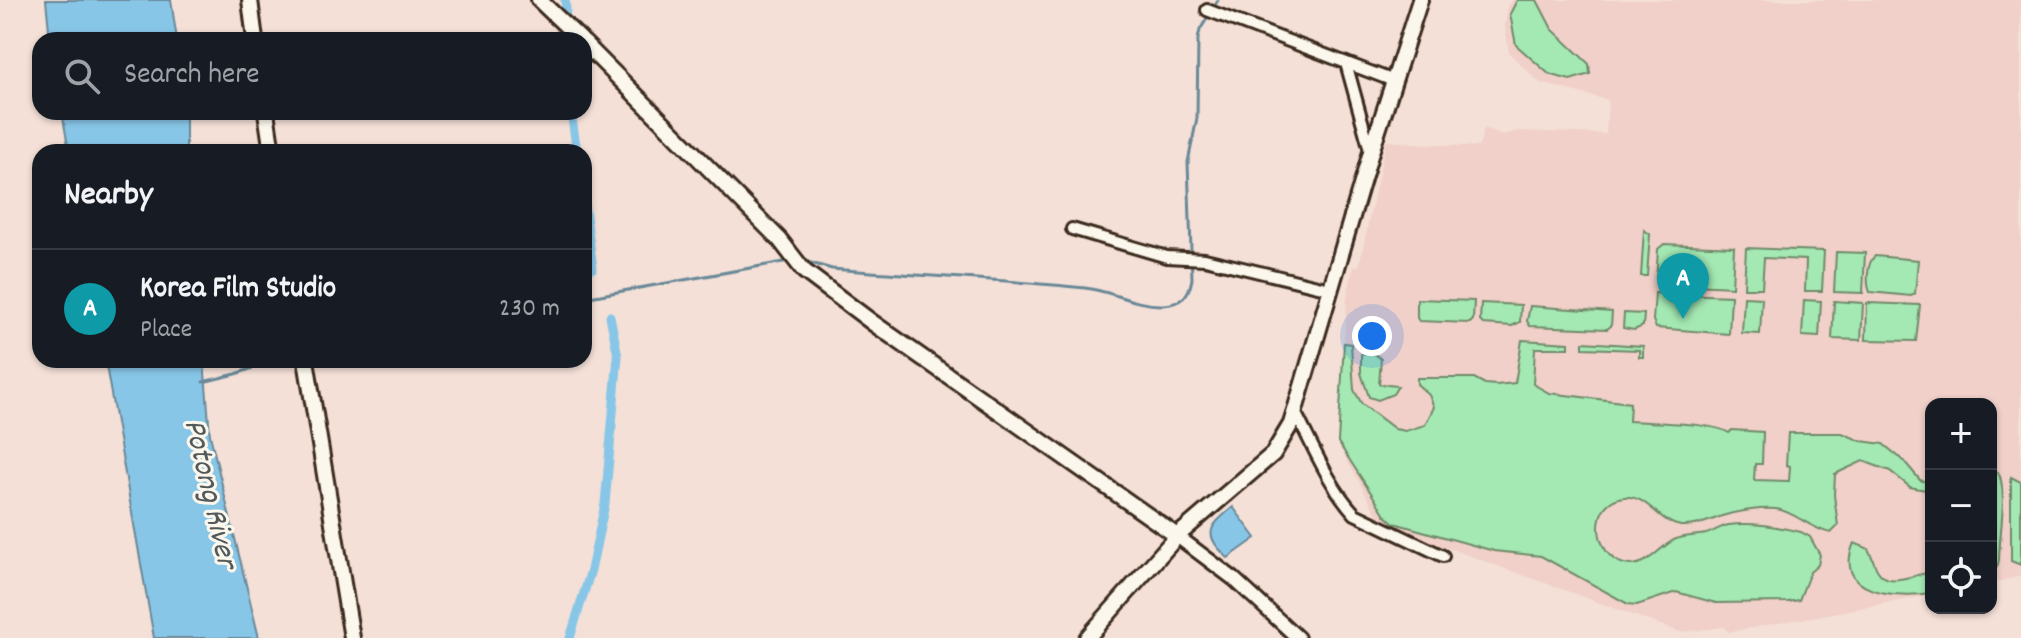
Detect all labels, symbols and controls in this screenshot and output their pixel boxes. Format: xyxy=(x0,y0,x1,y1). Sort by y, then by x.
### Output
search box xyxy=(32,32,592,120)
icon: search xyxy=(60,54,104,98)
text: Search here xyxy=(124,55,260,98)
text: Nearby xyxy=(64,172,153,221)
pin: A xyxy=(1657,253,1709,319)
text: Korea Film Studio xyxy=(140,269,336,312)
text: A xyxy=(83,291,97,328)
text: 230 m xyxy=(499,291,560,328)
text: Place xyxy=(140,312,192,349)
your location xyxy=(1352,316,1392,356)
map controls xyxy=(1925,398,1997,614)
button: + xyxy=(1925,398,1997,470)
water label: Potong River xyxy=(169,415,248,576)
button: − xyxy=(1925,470,1997,542)
button: locate xyxy=(1925,542,1997,614)

